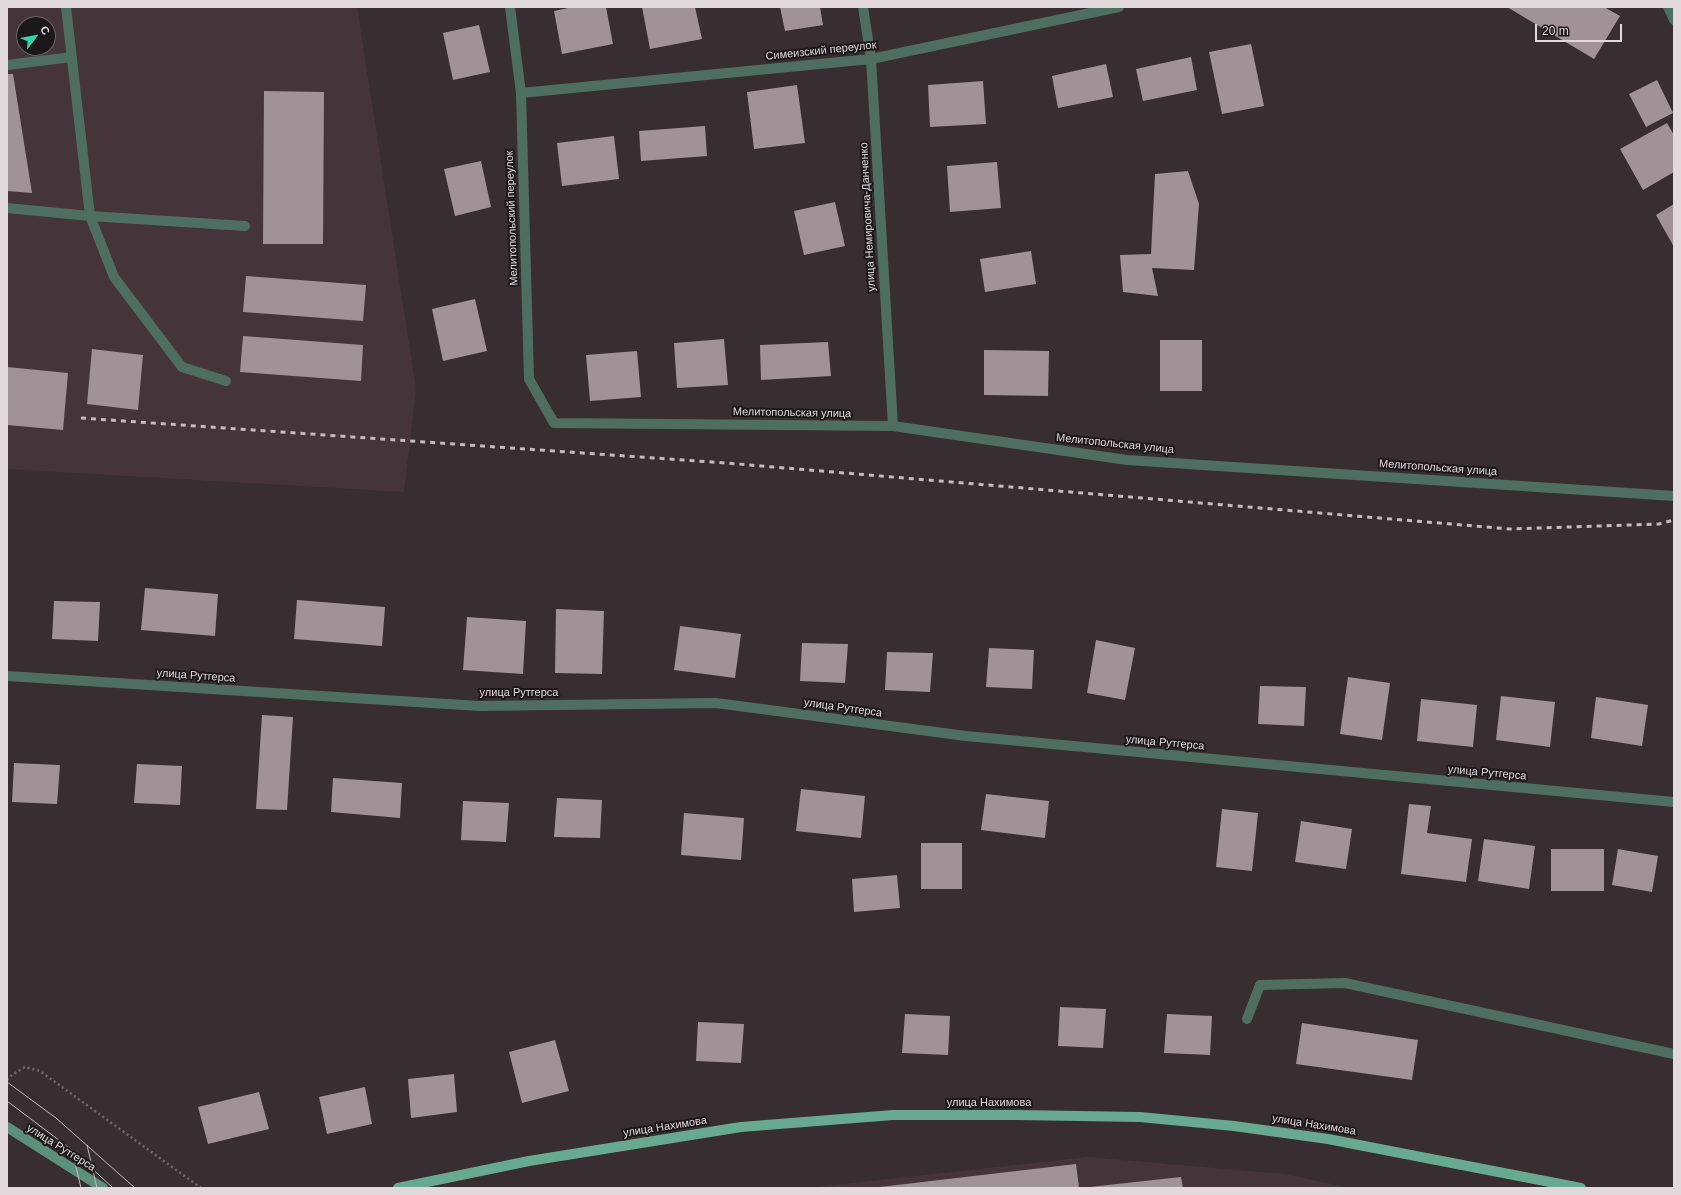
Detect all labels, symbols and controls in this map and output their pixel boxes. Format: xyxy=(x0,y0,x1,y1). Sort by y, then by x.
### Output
north arrow xyxy=(16,16,56,56)
scale bar xyxy=(1537,16,1624,42)
text: С xyxy=(38,24,53,37)
text: 20 m xyxy=(1542,24,1569,38)
street label: Симеизский переулок xyxy=(765,39,877,63)
street label: улица Немировича-Данченко xyxy=(857,142,879,292)
street label: Мелитопольский переулок xyxy=(503,150,521,286)
street label: Мелитопольская улица xyxy=(733,405,851,421)
street label: Мелитопольская улица xyxy=(1055,431,1175,457)
street label: Мелитопольская улица xyxy=(1378,457,1498,479)
street label: улица Рутгерса xyxy=(156,667,236,685)
street label: улица Рутгерса xyxy=(480,686,558,700)
street label: улица Рутгерса xyxy=(803,696,883,720)
street label: улица Рутгерса xyxy=(1125,733,1205,753)
street label: улица Рутгерса xyxy=(1447,763,1527,783)
street label: улица Нахимова xyxy=(947,1096,1031,1110)
street label: улица Нахимова xyxy=(1271,1112,1357,1138)
street label: улица Нахимова xyxy=(622,1114,708,1140)
street label: улица Рутгерса xyxy=(24,1122,98,1174)

